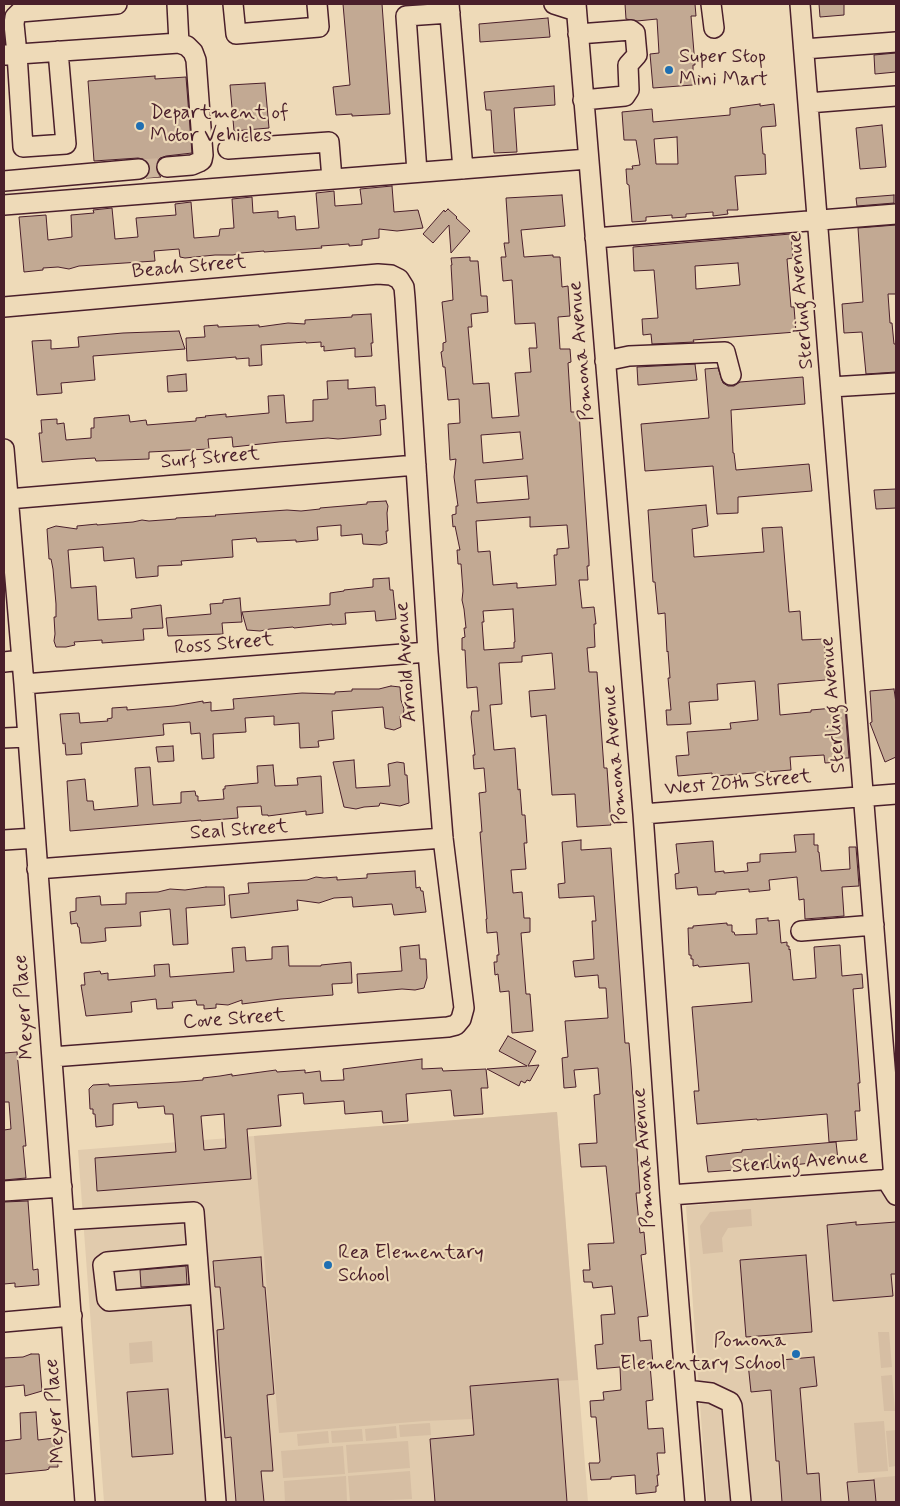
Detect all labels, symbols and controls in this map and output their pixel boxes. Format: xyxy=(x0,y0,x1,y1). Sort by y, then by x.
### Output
place label: Super Stop Mini Mart xyxy=(679,46,768,93)
marker: Super Stop Mini Mart xyxy=(663,64,675,76)
place label: Department of Motor Vehicles xyxy=(150,102,289,149)
marker: Department of Motor Vehicles xyxy=(134,120,146,132)
street label: Sterling Avenue xyxy=(784,232,820,370)
street label: Beach Street xyxy=(131,251,247,285)
street label: Pomona Avenue xyxy=(564,280,600,422)
street label: Surf Street xyxy=(159,443,261,475)
street label: Arnold Avenue xyxy=(391,601,423,723)
street label: Ross Street xyxy=(173,629,275,661)
street label: Sterling Avenue xyxy=(816,636,852,774)
street label: Pomona Avenue xyxy=(598,684,634,826)
street label: West 20th Street xyxy=(664,766,812,802)
street label: Seal Street xyxy=(189,816,289,846)
street label: Meyer Place xyxy=(9,954,41,1060)
street label: Cove Street xyxy=(182,1004,286,1036)
street label: Pomona Avenue xyxy=(628,1087,662,1229)
street label: Sterling Avenue xyxy=(731,1146,869,1180)
place label: Rea Elementary School xyxy=(338,1242,484,1289)
marker: Rea Elementary School xyxy=(322,1259,334,1271)
place label: Pomona Elementary School xyxy=(620,1330,786,1377)
marker: Pomona Elementary School xyxy=(790,1348,802,1360)
street label: Meyer Place xyxy=(40,1358,72,1464)

